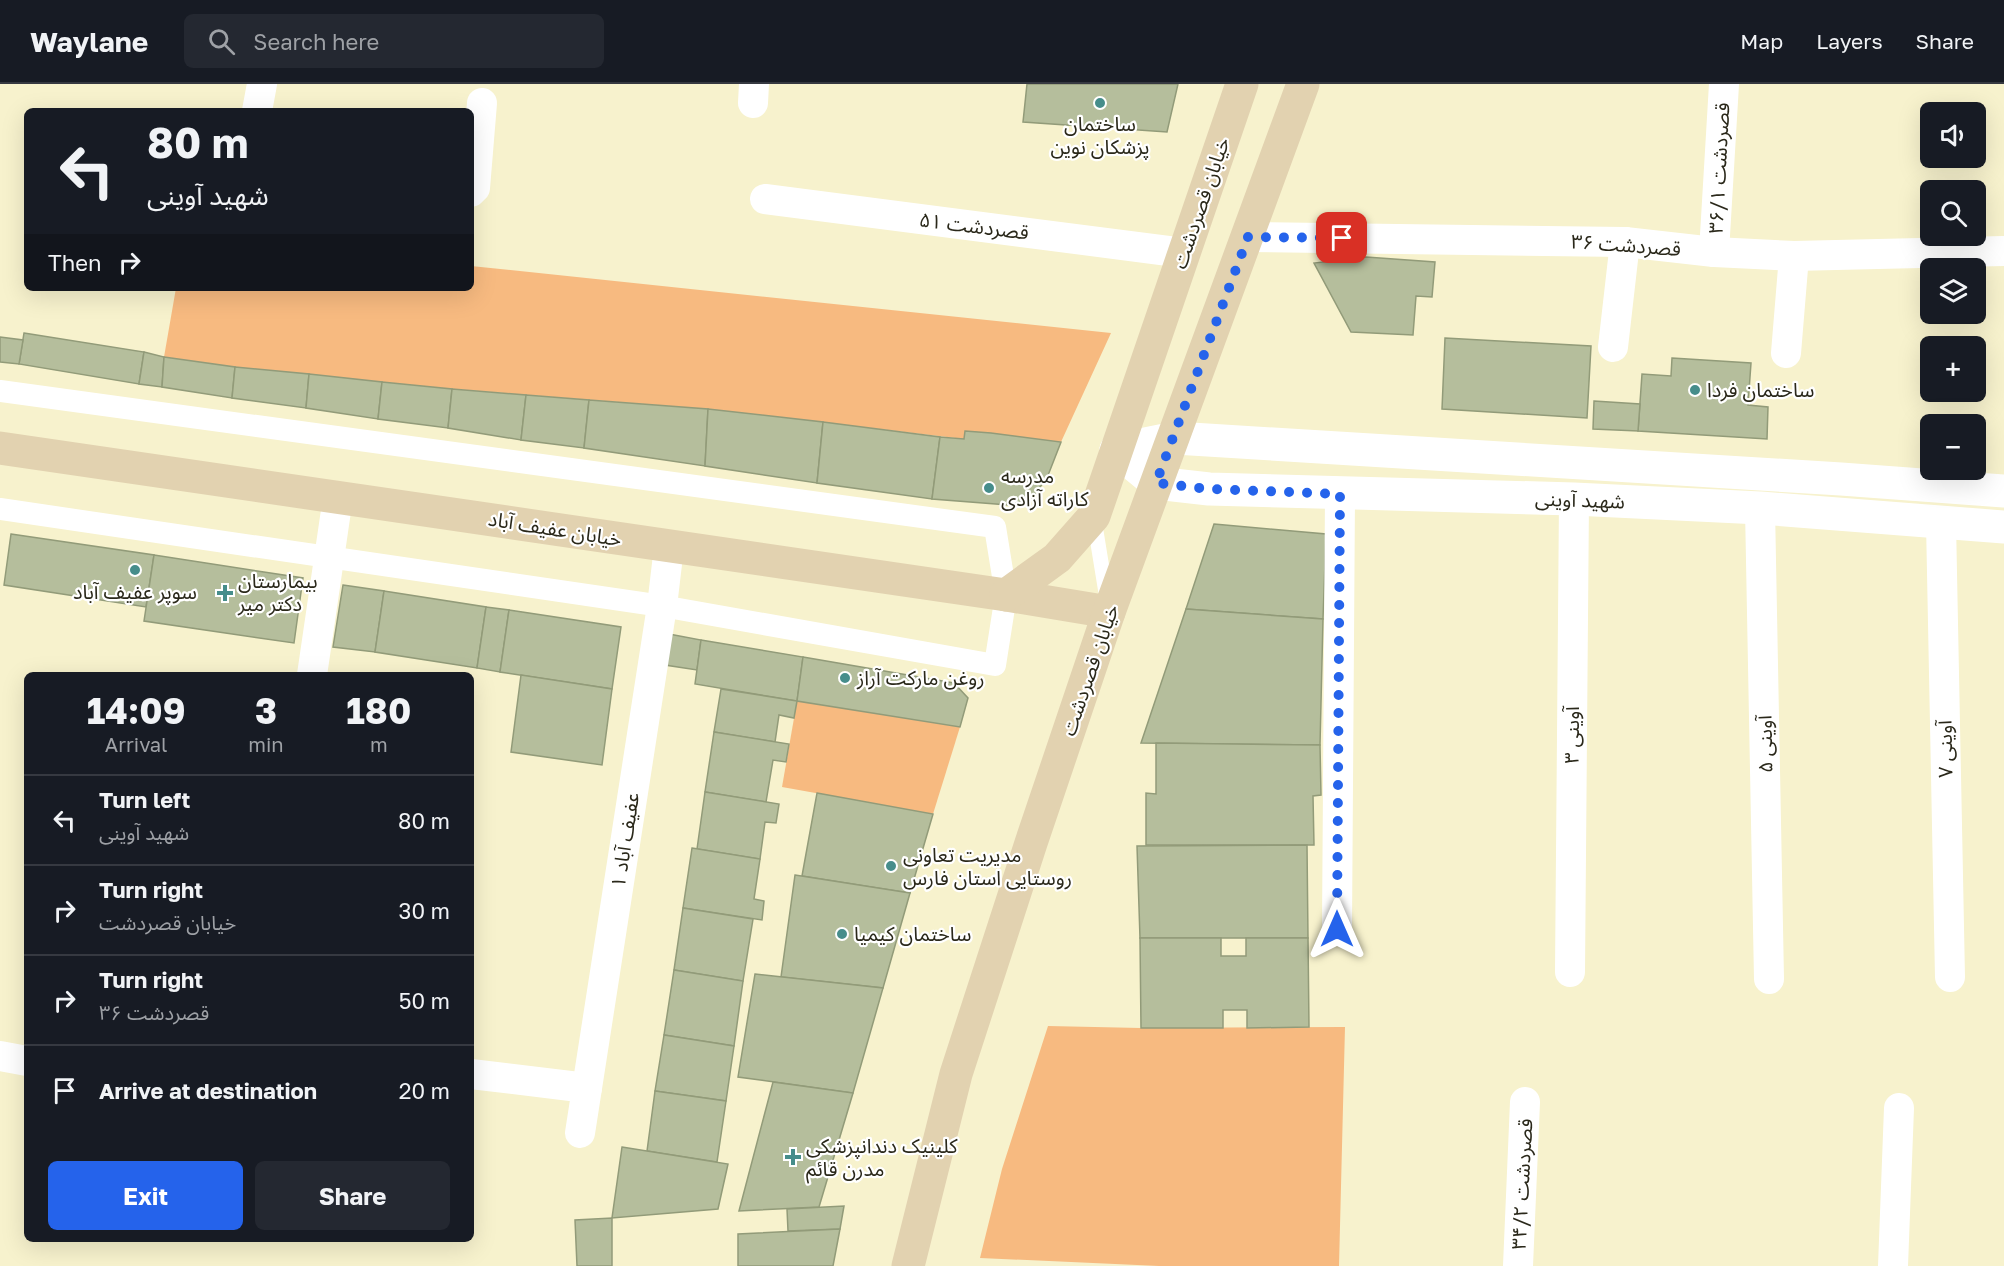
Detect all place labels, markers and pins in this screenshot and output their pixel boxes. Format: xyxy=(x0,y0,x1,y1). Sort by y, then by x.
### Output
marker: ساختمان پزشکان نوین xyxy=(1093,96,1107,110)
place label: ساختمان پزشکان نوین xyxy=(1050,111,1150,160)
pin xyxy=(1316,212,1367,263)
place label: ساختمان فردا xyxy=(1707,377,1814,402)
marker: ساختمان فردا xyxy=(1688,383,1702,397)
place label: مدرسه کاراته آزادی xyxy=(1001,463,1089,511)
marker: مدرسه کاراته آزادی xyxy=(982,481,996,495)
marker: سوپر عفیف آباد xyxy=(128,563,142,577)
place label: بیمارستان دکتر میر xyxy=(237,568,318,616)
place label: سوپر عفیف آباد xyxy=(73,579,197,605)
marker: بیمارستان دکتر میر xyxy=(216,584,234,602)
place label: روغن مارکت آراز xyxy=(856,665,985,690)
marker: روغن مارکت آراز xyxy=(838,671,852,685)
place label: مدیریت تعاونی روستایی استان فارس xyxy=(903,842,1072,890)
marker: مدیریت تعاونی روستایی استان فارس xyxy=(884,859,898,873)
place label: ساختمان کیمیا xyxy=(854,921,971,946)
marker: ساختمان کیمیا xyxy=(835,927,849,941)
place label: کلینیک دندانپزشکی مدرن قائم xyxy=(806,1133,958,1184)
marker: کلینیک دندانپزشکی مدرن قائم xyxy=(784,1148,802,1166)

